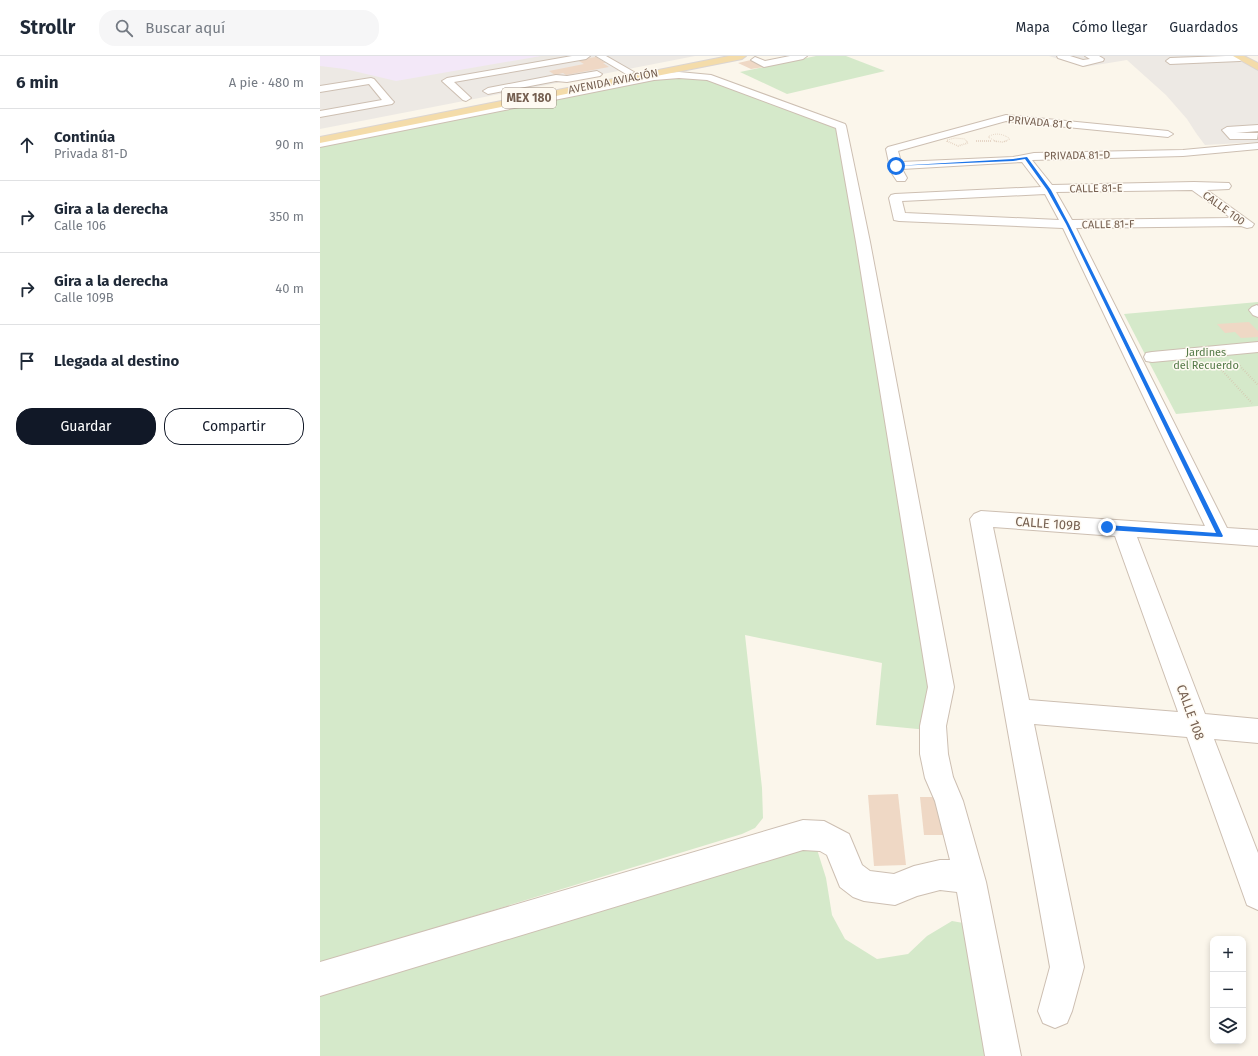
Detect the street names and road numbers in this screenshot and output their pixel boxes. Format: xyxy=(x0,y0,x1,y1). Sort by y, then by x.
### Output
street label: AVENIDA AVIACIÓN xyxy=(567,65,659,97)
road number: MEX 180 xyxy=(502,88,556,108)
street label: PRIVADA 81 C xyxy=(1007,113,1073,132)
street label: PRIVADA 81-D xyxy=(1044,148,1110,163)
street label: CALLE 81-E xyxy=(1069,182,1123,195)
street label: CALLE 100 xyxy=(1200,189,1247,228)
street label: CALLE 81-F xyxy=(1082,218,1135,231)
street label: CALLE 109B xyxy=(1015,514,1081,533)
street label: CALLE 108 xyxy=(1174,682,1208,742)

